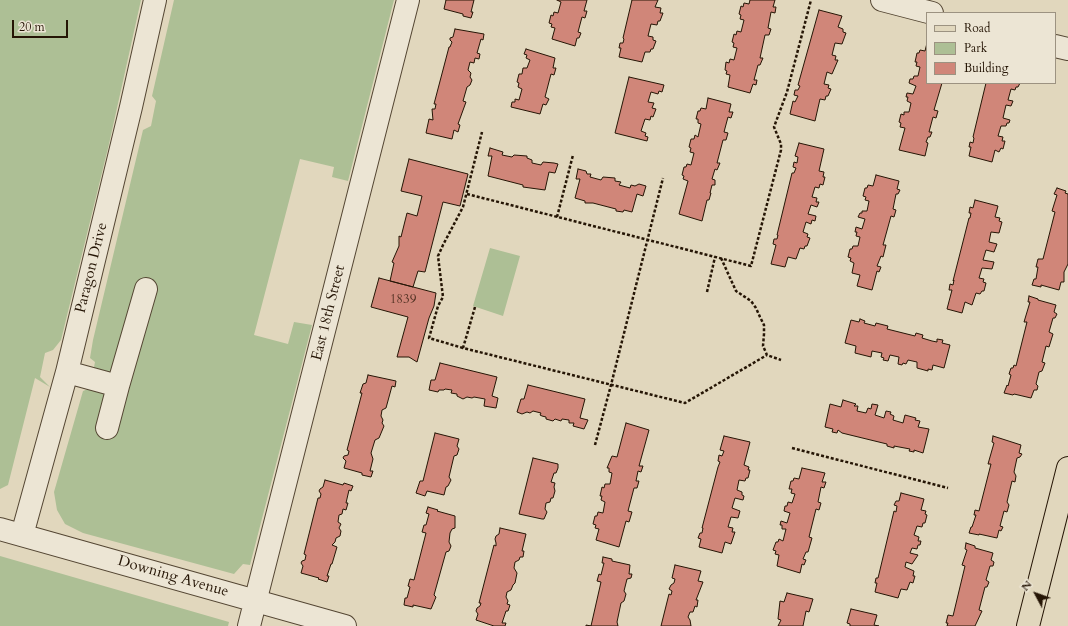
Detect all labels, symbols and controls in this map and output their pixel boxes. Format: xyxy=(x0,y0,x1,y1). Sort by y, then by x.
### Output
scale bar xyxy=(14,12,70,38)
legend xyxy=(926,12,1056,84)
text: 20 m xyxy=(19,19,45,35)
text: Road xyxy=(964,20,990,36)
text: Park xyxy=(964,40,987,56)
text: Building xyxy=(964,60,1008,76)
street label: Paragon Drive xyxy=(72,221,112,315)
street label: East 18th Street xyxy=(308,263,350,363)
house number: 1839 xyxy=(390,292,416,308)
street label: Downing Avenue xyxy=(115,553,231,601)
north arrow xyxy=(1016,574,1056,614)
text: N xyxy=(1018,577,1035,594)

